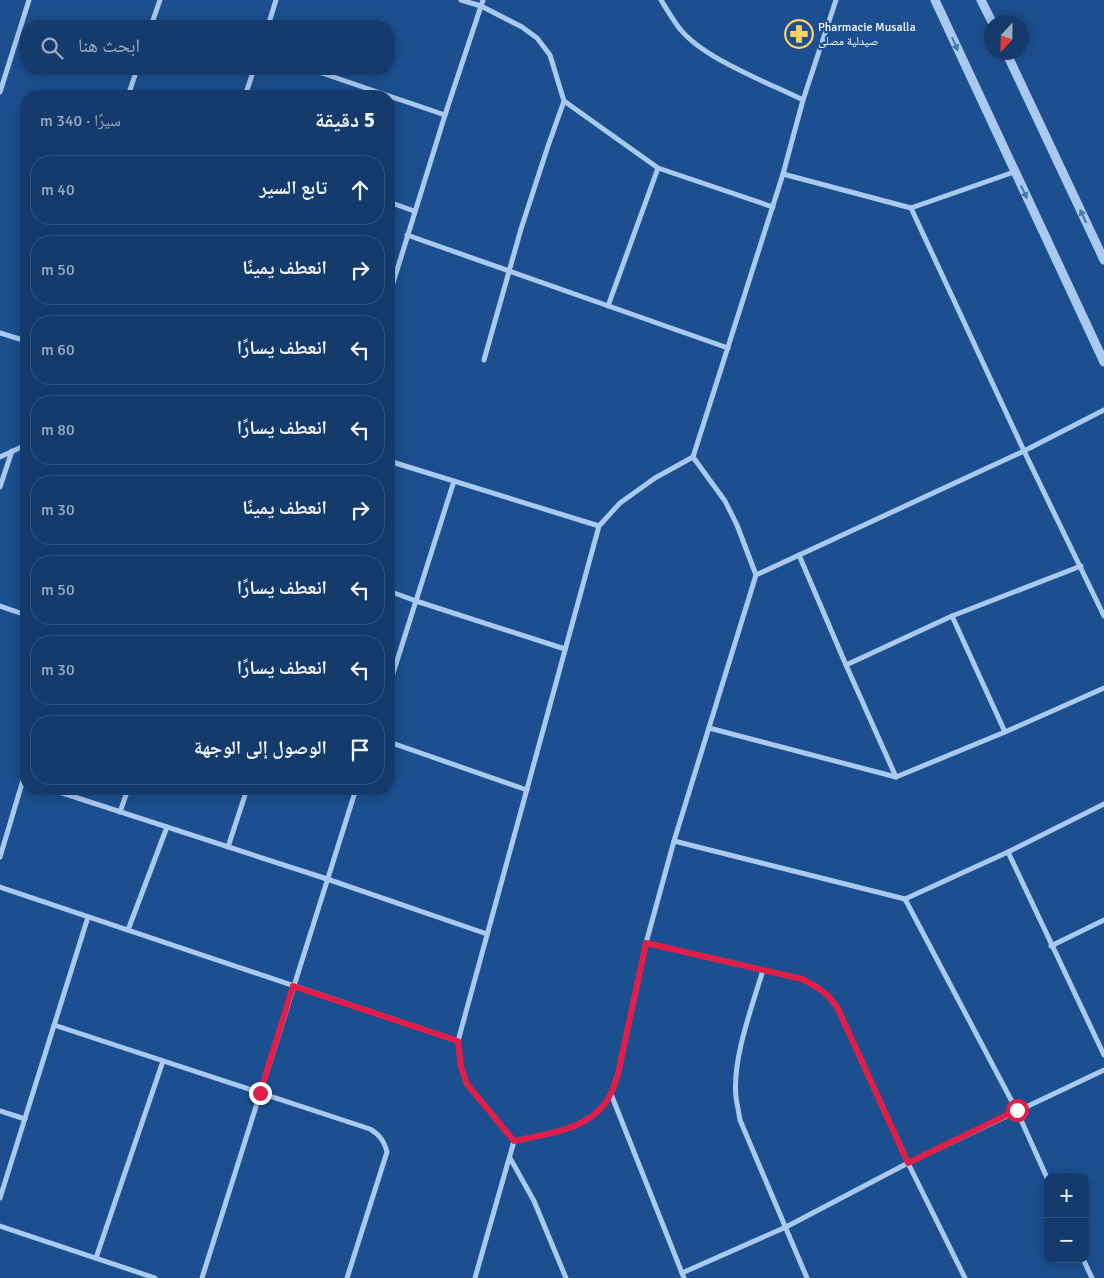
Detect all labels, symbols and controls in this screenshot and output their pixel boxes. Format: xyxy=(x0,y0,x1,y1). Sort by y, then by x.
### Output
north arrow xyxy=(984,15,1029,60)
pharmacy icon: Pharmacie Musalla صيدلية مصلى xyxy=(784,19,814,49)
search box xyxy=(20,20,395,75)
place label: Pharmacie Musalla صيدلية مصلى xyxy=(818,20,916,49)
icon: search xyxy=(38,34,66,62)
text: ابحث هنا xyxy=(78,34,140,58)
one-way arrow xyxy=(952,37,960,51)
text: 5 دقيقة xyxy=(315,107,375,133)
text: سيرًا · 340 m xyxy=(40,111,121,131)
text: تابع السير xyxy=(259,176,327,200)
icon: ahead xyxy=(346,176,374,204)
text: 40 m xyxy=(41,180,75,200)
one-way arrow xyxy=(1020,185,1028,199)
one-way arrow xyxy=(1079,209,1087,223)
text: انعطف يمينًا xyxy=(242,256,327,280)
icon: right xyxy=(346,256,374,284)
text: 50 m xyxy=(41,260,75,280)
text: انعطف يسارًا xyxy=(237,336,327,360)
icon: left xyxy=(346,336,374,364)
text: 60 m xyxy=(41,340,75,360)
text: انعطف يسارًا xyxy=(237,416,327,440)
icon: left xyxy=(346,416,374,444)
text: 80 m xyxy=(41,420,75,440)
text: انعطف يمينًا xyxy=(242,496,327,520)
icon: right xyxy=(346,496,374,524)
text: 30 m xyxy=(41,500,75,520)
text: انعطف يسارًا xyxy=(237,576,327,600)
icon: left xyxy=(346,576,374,604)
text: 50 m xyxy=(41,580,75,600)
text: انعطف يسارًا xyxy=(237,656,327,680)
icon: left xyxy=(346,656,374,684)
text: 30 m xyxy=(41,660,75,680)
text: الوصول إلى الوجهة xyxy=(194,736,327,760)
icon: arrive xyxy=(346,736,374,764)
route end xyxy=(249,1082,272,1105)
route start xyxy=(1006,1099,1029,1122)
map controls xyxy=(1044,1173,1089,1263)
button: + xyxy=(1044,1173,1089,1218)
button: − xyxy=(1044,1218,1089,1263)

